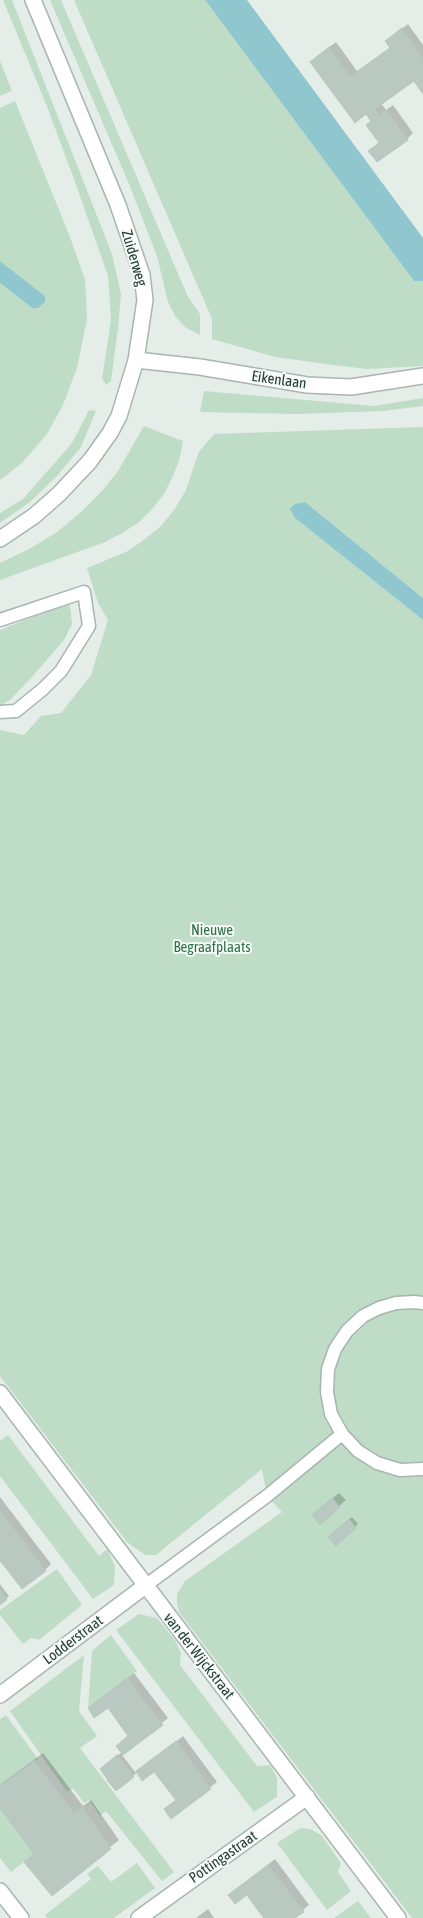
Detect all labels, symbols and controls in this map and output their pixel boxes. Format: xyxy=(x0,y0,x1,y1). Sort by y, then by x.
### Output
street label: Zuiderweg xyxy=(117,228,151,288)
street label: Eikenlaan xyxy=(250,367,308,393)
park label: Nieuwe Begraafplaats xyxy=(173,921,251,956)
street label: van der Wijckstraat xyxy=(160,1609,238,1703)
street label: Lodderstraat xyxy=(40,1612,106,1668)
street label: Pottingastraat xyxy=(186,1827,260,1887)

